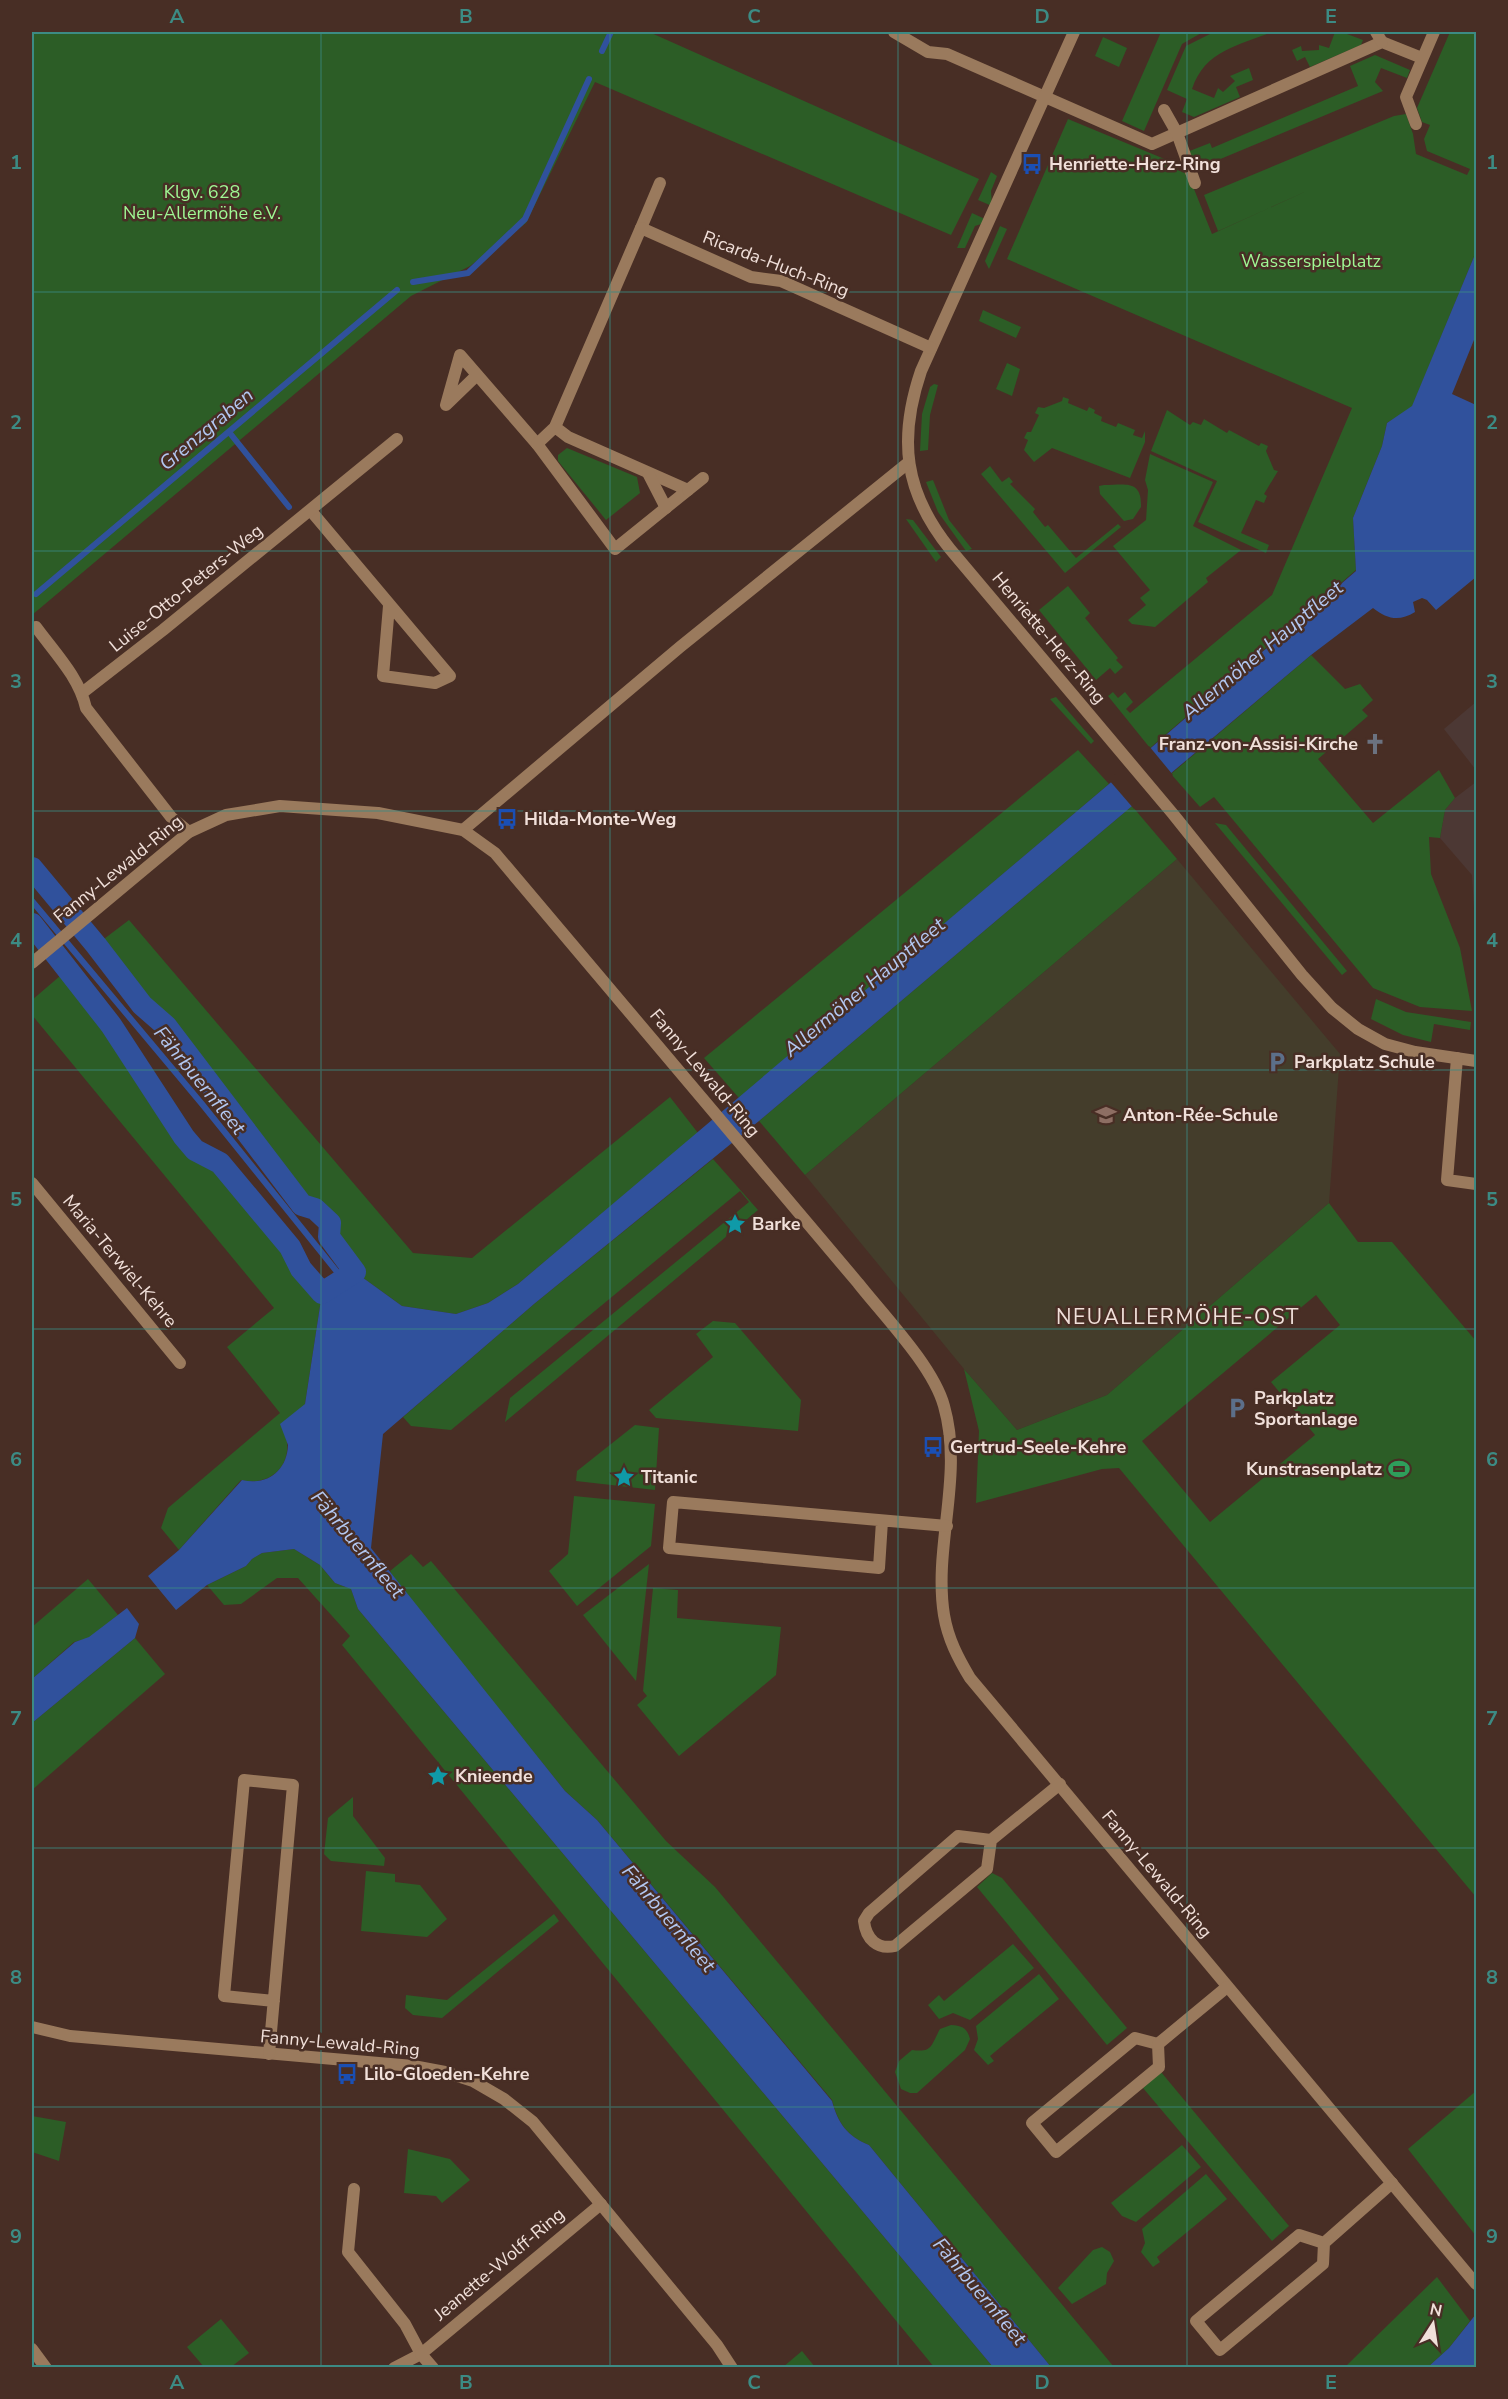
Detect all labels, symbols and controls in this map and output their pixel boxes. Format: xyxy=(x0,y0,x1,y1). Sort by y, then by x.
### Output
text: A xyxy=(170,3,185,30)
text: B xyxy=(459,3,473,30)
text: C xyxy=(747,3,761,30)
text: D xyxy=(1034,3,1050,30)
text: E xyxy=(1325,3,1337,30)
text: 1 xyxy=(10,149,22,176)
text: 1 xyxy=(1486,149,1498,176)
bus stop icon: Henriette-Herz-Ring xyxy=(1020,152,1044,176)
place label: Henriette-Herz-Ring xyxy=(1049,152,1221,176)
park label: Klgv. 628 Neu-Allermöhe e.V. xyxy=(123,180,281,225)
street label: Ricarda-Huch-Ring xyxy=(699,225,853,303)
park label: Wasserspielplatz xyxy=(1241,249,1381,273)
water label: Grenzgraben xyxy=(153,382,259,477)
text: 2 xyxy=(10,409,22,436)
text: 2 xyxy=(1486,409,1498,436)
street label: Luise-Otto-Peters-Weg xyxy=(104,519,268,657)
street label: Henriette-Herz-Ring xyxy=(987,567,1111,709)
water label: Allermöher Hauptfleet xyxy=(1175,574,1350,727)
text: 3 xyxy=(10,668,22,695)
text: 3 xyxy=(1486,668,1498,695)
place label: Franz-von-Assisi-Kirche xyxy=(1159,732,1358,756)
church icon: Franz-von-Assisi-Kirche xyxy=(1363,732,1387,756)
bus stop icon: Hilda-Monte-Weg xyxy=(495,807,519,831)
place label: Hilda-Monte-Weg xyxy=(524,807,676,831)
street label: Fanny-Lewald-Ring xyxy=(48,809,188,929)
water label: Allermöher Hauptfleet xyxy=(777,911,952,1064)
text: 4 xyxy=(10,927,22,954)
text: 4 xyxy=(1486,927,1498,954)
street label: Fanny-Lewald-Ring xyxy=(644,1004,766,1142)
water label: Fährbuernfleet xyxy=(147,1020,252,1141)
parking icon: Parkplatz Schule xyxy=(1265,1050,1289,1074)
place label: Parkplatz Schule xyxy=(1294,1050,1435,1074)
school or university icon: Anton-Rée-Schule xyxy=(1094,1103,1118,1127)
place label: Anton-Rée-Schule xyxy=(1123,1103,1278,1127)
text: 5 xyxy=(10,1186,22,1213)
text: 5 xyxy=(1486,1186,1498,1213)
street label: Maria-Terwiel-Kehre xyxy=(57,1190,183,1332)
place icon: Barke xyxy=(723,1212,747,1236)
place label: Barke xyxy=(752,1212,801,1236)
district label: NEUALLERMÖHE-OST xyxy=(1056,1303,1300,1331)
place label: Parkplatz Sportanlage xyxy=(1254,1386,1358,1431)
parking icon: Parkplatz Sportanlage xyxy=(1225,1396,1249,1420)
bus stop icon: Gertrud-Seele-Kehre xyxy=(921,1435,945,1459)
place label: Gertrud-Seele-Kehre xyxy=(950,1435,1126,1459)
text: 6 xyxy=(10,1446,22,1473)
text: 6 xyxy=(1486,1446,1498,1473)
place label: Kunstrasenplatz xyxy=(1246,1457,1382,1481)
sports icon: Kunstrasenplatz xyxy=(1387,1457,1411,1481)
place icon: Titanic xyxy=(612,1465,636,1489)
place label: Titanic xyxy=(641,1465,698,1489)
water label: Fährbuernfleet xyxy=(305,1485,411,1604)
text: 7 xyxy=(10,1705,22,1732)
text: 7 xyxy=(1486,1705,1498,1732)
place icon: Knieende xyxy=(426,1764,450,1788)
place label: Knieende xyxy=(455,1764,533,1788)
street label: Fanny-Lewald-Ring xyxy=(1096,1805,1218,1943)
water label: Fährbuernfleet xyxy=(616,1859,722,1978)
text: 8 xyxy=(10,1964,22,1991)
text: 8 xyxy=(1486,1964,1498,1991)
street label: Fanny-Lewald-Ring xyxy=(259,2024,421,2062)
bus stop icon: Lilo-Gloeden-Kehre xyxy=(335,2062,359,2086)
place label: Lilo-Gloeden-Kehre xyxy=(364,2062,530,2086)
street label: Jeanette-Wolff-Ring xyxy=(428,2202,569,2326)
text: 9 xyxy=(10,2223,22,2250)
text: 9 xyxy=(1486,2223,1498,2250)
water label: Fährbuernfleet xyxy=(927,2232,1033,2351)
north arrow xyxy=(1403,2294,1463,2354)
text: N xyxy=(1428,2298,1444,2322)
text: A xyxy=(170,2369,185,2396)
text: B xyxy=(459,2369,473,2396)
text: C xyxy=(747,2369,761,2396)
text: D xyxy=(1034,2369,1050,2396)
text: E xyxy=(1325,2369,1337,2396)

